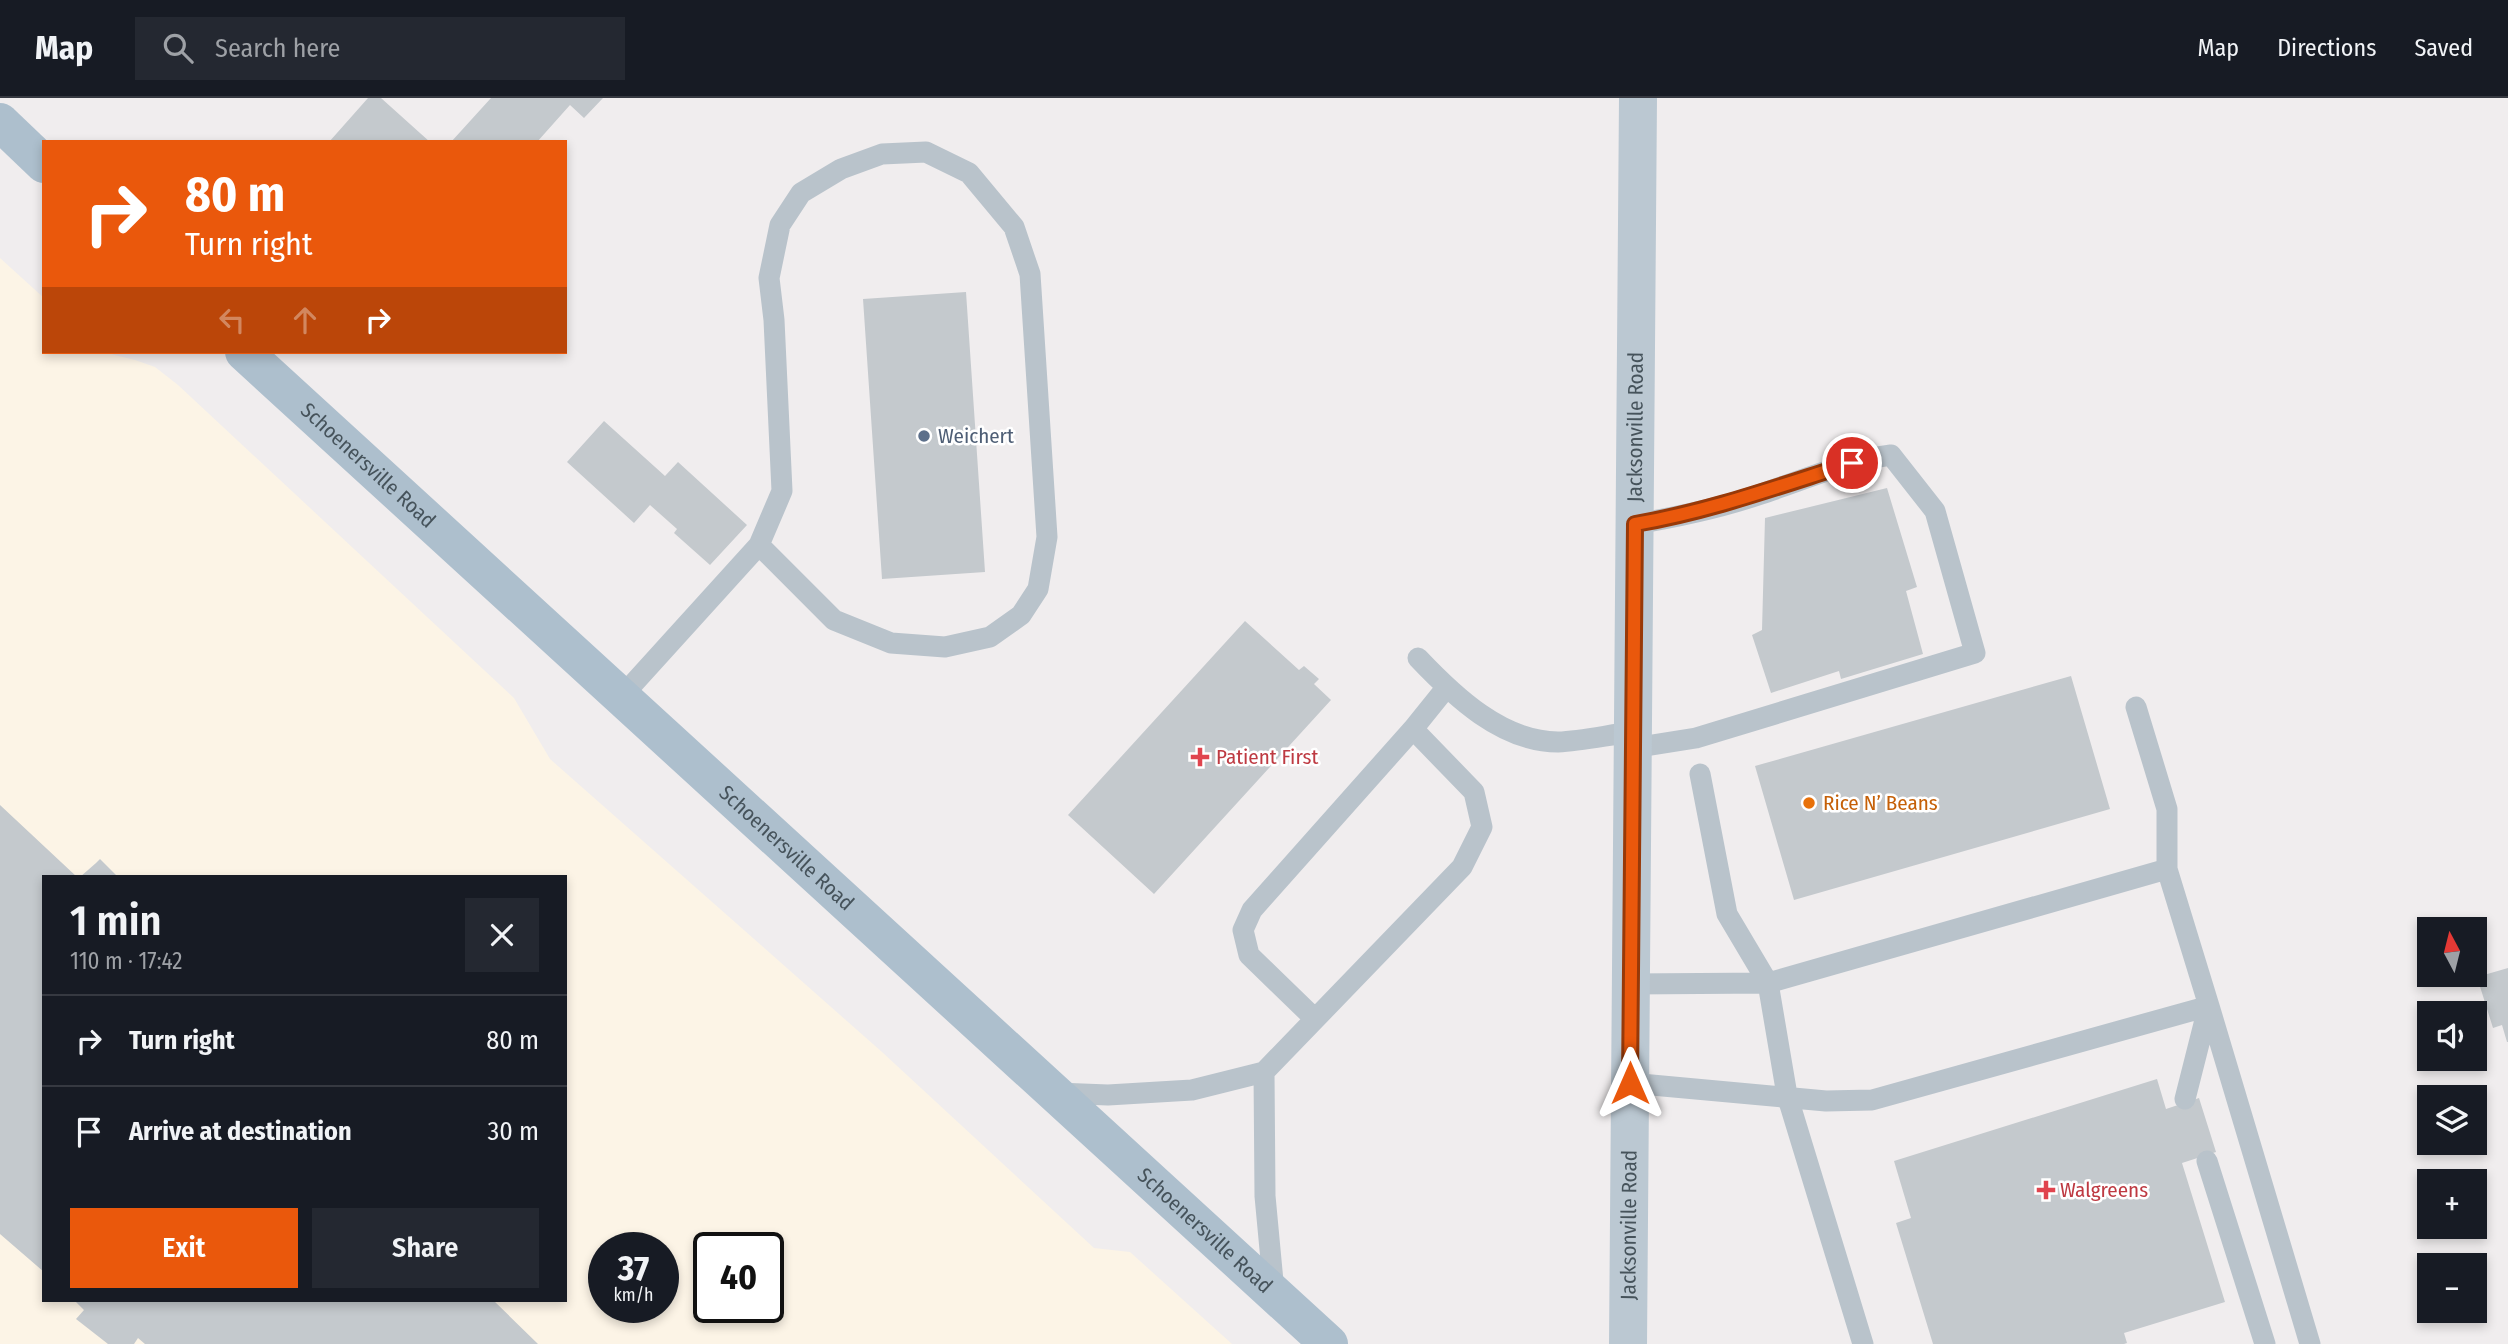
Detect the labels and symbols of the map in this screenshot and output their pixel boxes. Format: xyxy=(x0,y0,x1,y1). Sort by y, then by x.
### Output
street label: Jacksonville Road xyxy=(1622,352,1649,502)
street label: Schoenersville Road xyxy=(295,397,441,534)
place label: Weichert xyxy=(938,423,1014,449)
marker: Weichert xyxy=(916,428,932,444)
pin xyxy=(1822,433,1882,493)
place label: Patient First xyxy=(1216,744,1318,770)
marker: Patient First xyxy=(1190,747,1210,767)
street label: Schoenersville Road xyxy=(714,780,859,916)
place label: Rice N’ Beans xyxy=(1823,790,1938,816)
marker: Rice N’ Beans xyxy=(1801,795,1817,811)
north arrow xyxy=(2417,917,2487,987)
position arrow xyxy=(1593,1046,1667,1120)
street label: Jacksonville Road xyxy=(1615,1150,1643,1300)
street label: Schoenersville Road xyxy=(1132,1162,1278,1299)
place label: Walgreens xyxy=(2060,1177,2148,1203)
marker: Walgreens xyxy=(2038,1182,2054,1198)
speed limit sign: 40 xyxy=(693,1232,784,1323)

